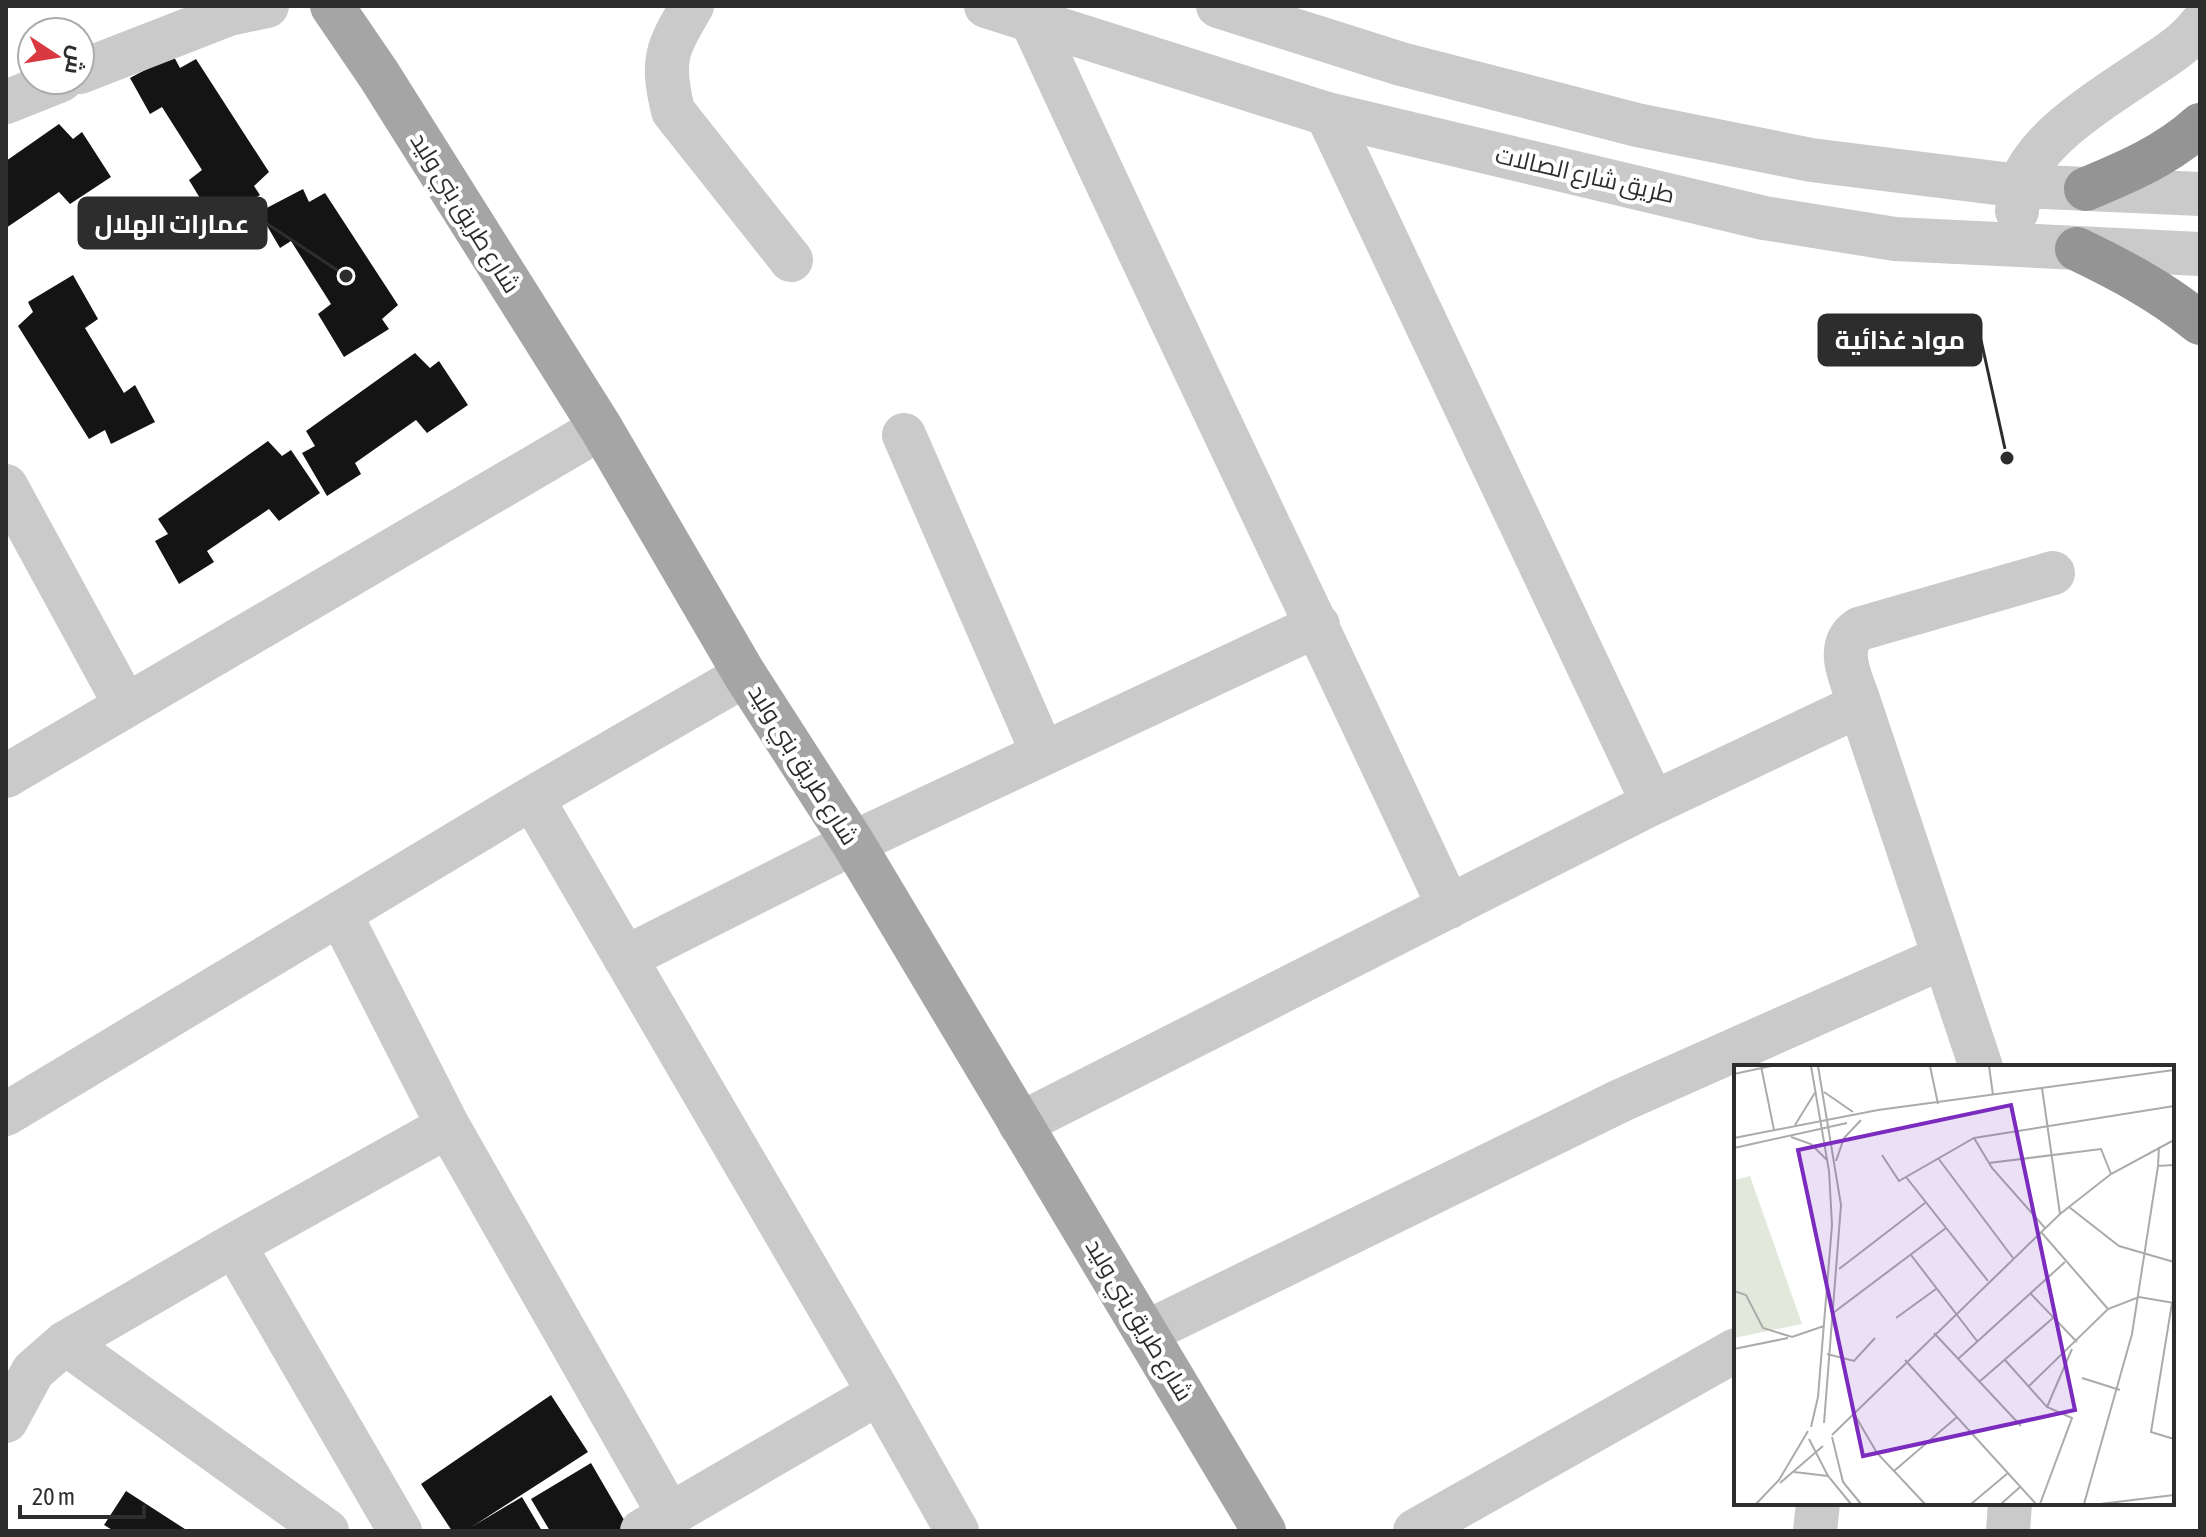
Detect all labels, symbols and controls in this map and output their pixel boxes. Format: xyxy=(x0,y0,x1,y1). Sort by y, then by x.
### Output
north arrow xyxy=(16,16,96,96)
text: ش xyxy=(59,43,91,77)
street label: شارع طريق بني وليد xyxy=(400,128,526,301)
street label: طريق شارع الصالات xyxy=(1492,141,1677,211)
callout: عمارات الهلال xyxy=(79,198,266,248)
text: عمارات الهلال xyxy=(95,209,250,240)
callout: مواد غذائية xyxy=(1819,315,1981,365)
text: مواد غذائية xyxy=(1835,325,1965,355)
street label: شارع طريق بني وليد xyxy=(738,680,864,853)
inset map xyxy=(1734,1065,2174,1505)
street label: شارع طريق بني وليد xyxy=(1075,1234,1198,1409)
scale bar xyxy=(20,1469,144,1519)
text: 20 m xyxy=(32,1483,75,1510)

